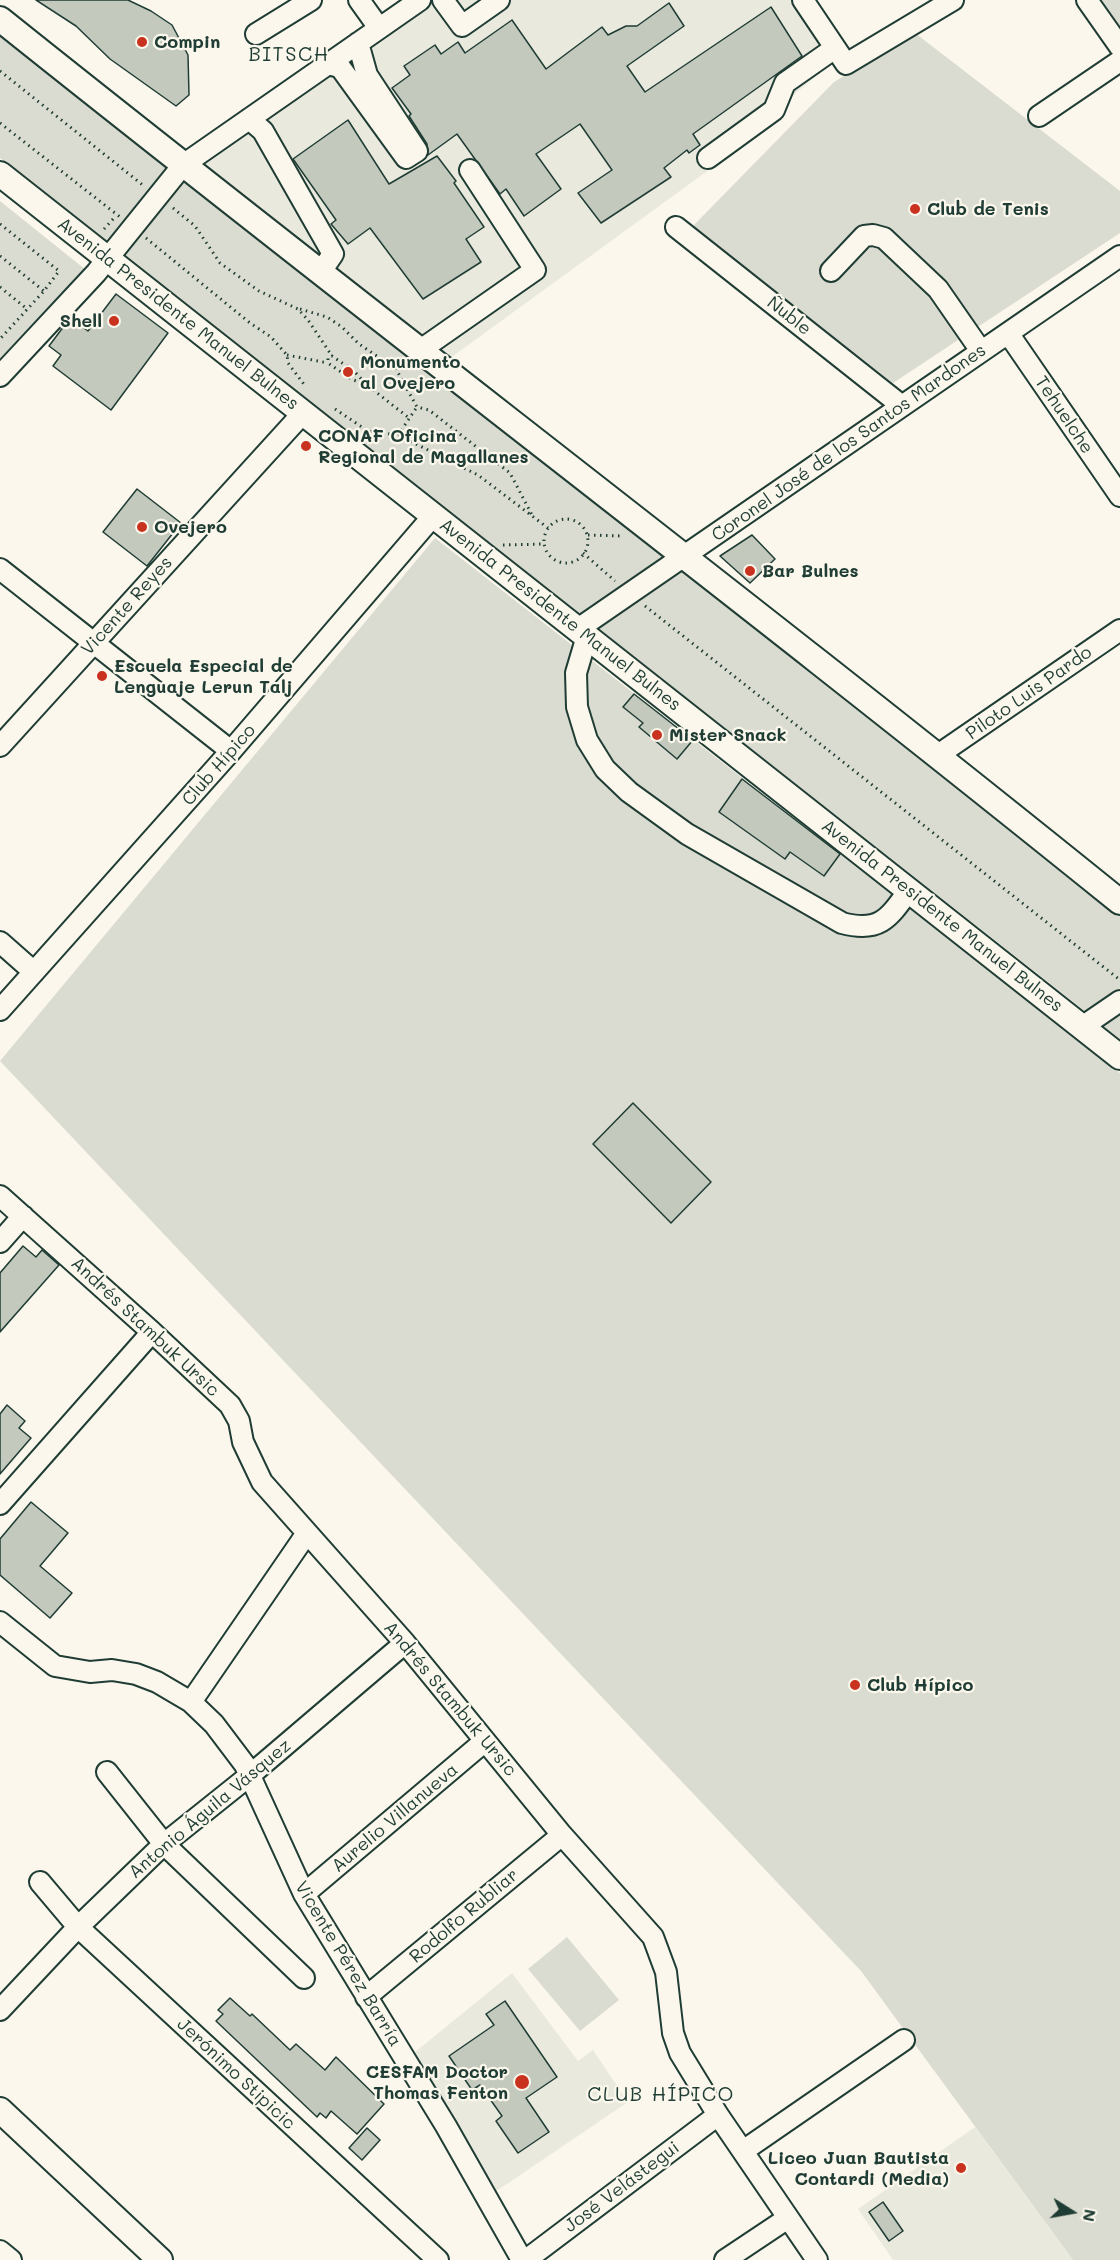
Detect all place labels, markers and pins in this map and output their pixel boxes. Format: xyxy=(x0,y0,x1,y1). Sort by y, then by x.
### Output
place label: Compin xyxy=(154,31,220,53)
marker: Compin xyxy=(135,35,149,49)
place label: Club de Tenis xyxy=(927,198,1049,220)
marker: Club de Tenis xyxy=(908,202,922,216)
place label: Shell xyxy=(60,310,102,332)
marker: Shell xyxy=(107,314,121,328)
place label: Monumento al Ovejero xyxy=(360,351,460,394)
marker: Monumento al Ovejero xyxy=(341,365,355,379)
place label: CONAF Oficina Regional de Magallanes xyxy=(318,425,529,468)
marker: CONAF Oficina Regional de Magallanes xyxy=(299,439,313,453)
place label: Ovejero xyxy=(154,516,227,538)
marker: Ovejero xyxy=(135,520,149,534)
place label: Bar Bulnes xyxy=(762,560,858,582)
marker: Bar Bulnes xyxy=(743,564,757,578)
place label: Escuela Especial de Lenguaje Lerun Talj xyxy=(114,655,293,698)
marker: Escuela Especial de Lenguaje Lerun Talj xyxy=(95,669,109,683)
place label: Mister Snack xyxy=(669,724,786,746)
marker: Mister Snack xyxy=(650,728,664,742)
place label: Club Hípico xyxy=(867,1674,973,1696)
marker: Club Hípico xyxy=(848,1678,862,1692)
place label: CESFAM Doctor Thomas Fenton xyxy=(366,2061,508,2104)
marker: CESFAM Doctor Thomas Fenton xyxy=(513,2073,531,2091)
place label: Liceo Juan Bautista Contardi (Media) xyxy=(768,2147,949,2190)
marker: Liceo Juan Bautista Contardi (Media) xyxy=(954,2161,968,2175)

